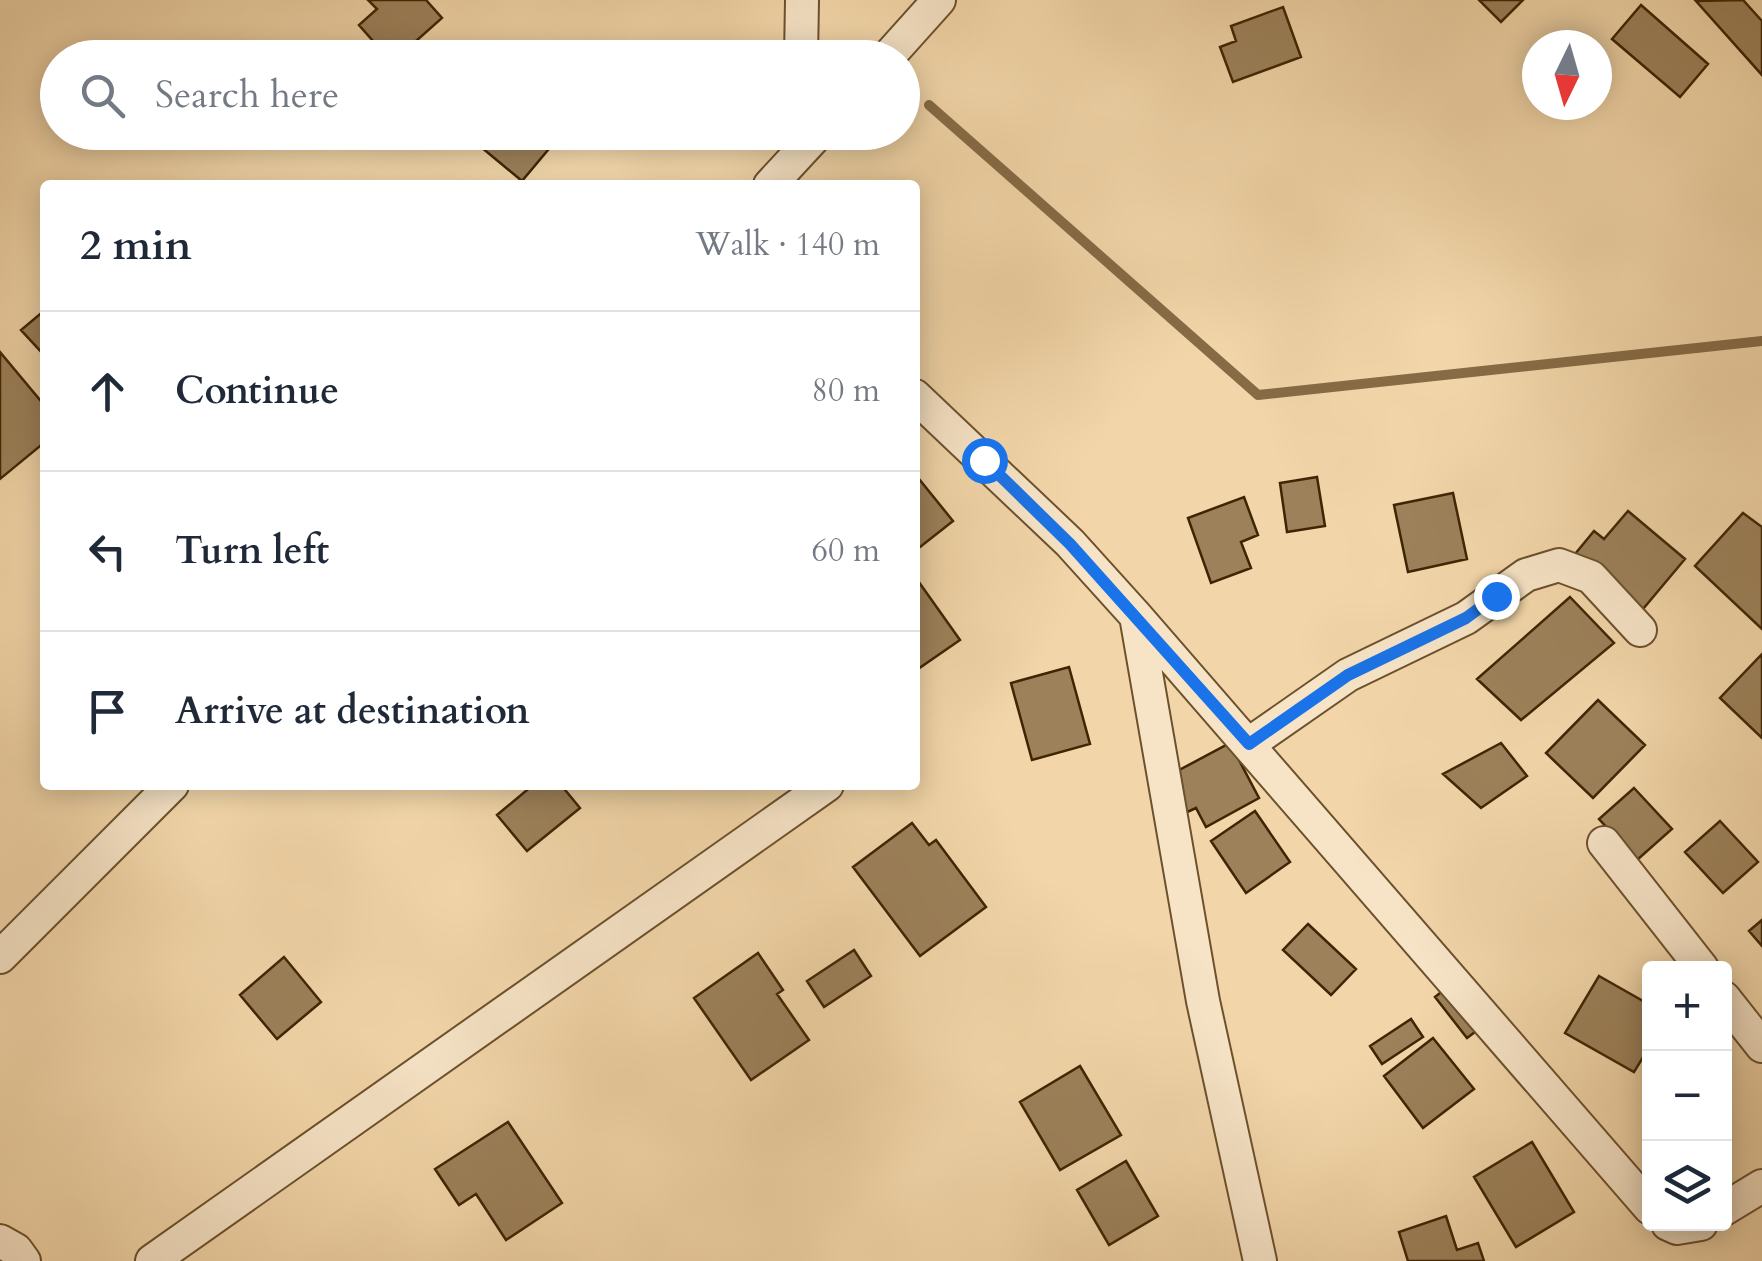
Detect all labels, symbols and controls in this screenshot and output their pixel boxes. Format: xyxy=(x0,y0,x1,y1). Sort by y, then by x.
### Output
north arrow xyxy=(1522,30,1612,120)
search box xyxy=(40,40,920,150)
icon: search xyxy=(75,68,130,123)
text: Search here xyxy=(155,69,339,121)
text: 2 min xyxy=(80,217,192,274)
text: Walk · 140 m xyxy=(695,223,880,267)
icon: ahead xyxy=(80,364,135,419)
text: Continue xyxy=(175,365,339,417)
text: 80 m xyxy=(812,369,880,413)
route start xyxy=(962,438,1008,484)
icon: left xyxy=(80,524,135,579)
text: Turn left xyxy=(175,525,329,577)
text: 60 m xyxy=(812,529,880,573)
route end xyxy=(1474,574,1520,620)
icon: arrive xyxy=(80,684,135,739)
text: Arrive at destination xyxy=(175,685,530,737)
map controls xyxy=(1642,961,1732,1231)
button: + xyxy=(1642,961,1732,1051)
button: − xyxy=(1642,1051,1732,1141)
button: layers xyxy=(1642,1141,1732,1231)

